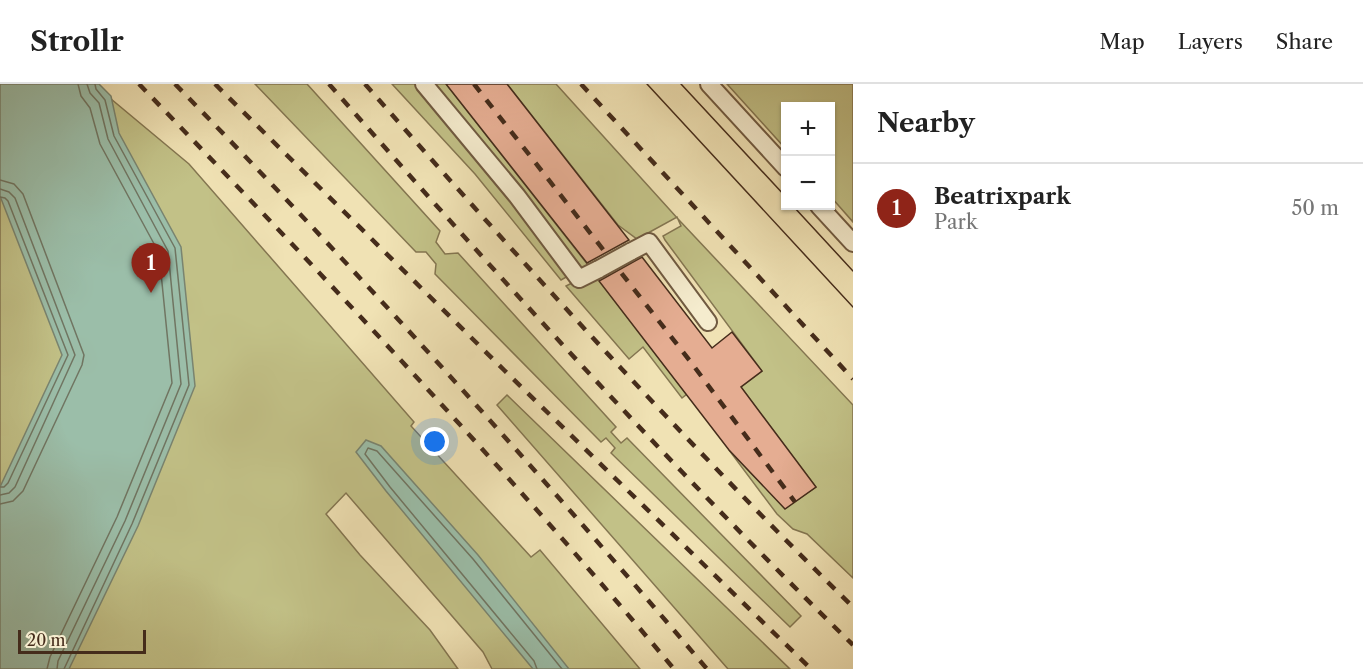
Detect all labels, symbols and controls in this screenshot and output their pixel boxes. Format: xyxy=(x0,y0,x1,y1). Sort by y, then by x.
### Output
text: Strollr xyxy=(30,24,124,58)
text: Map xyxy=(1100,29,1145,54)
text: Layers xyxy=(1178,29,1243,54)
text: Share xyxy=(1276,29,1333,54)
map controls xyxy=(781,102,835,210)
button: + xyxy=(781,102,835,156)
text: Nearby xyxy=(877,107,975,139)
button: − xyxy=(781,156,835,210)
text: Beatrixpark xyxy=(934,183,1071,210)
text: 1 xyxy=(892,196,901,220)
text: 50 m xyxy=(1292,196,1339,220)
text: Park xyxy=(934,210,977,234)
pin: 1 xyxy=(132,244,170,293)
your location xyxy=(420,427,449,456)
scale bar xyxy=(18,627,146,654)
text: 20 m xyxy=(27,630,66,650)

